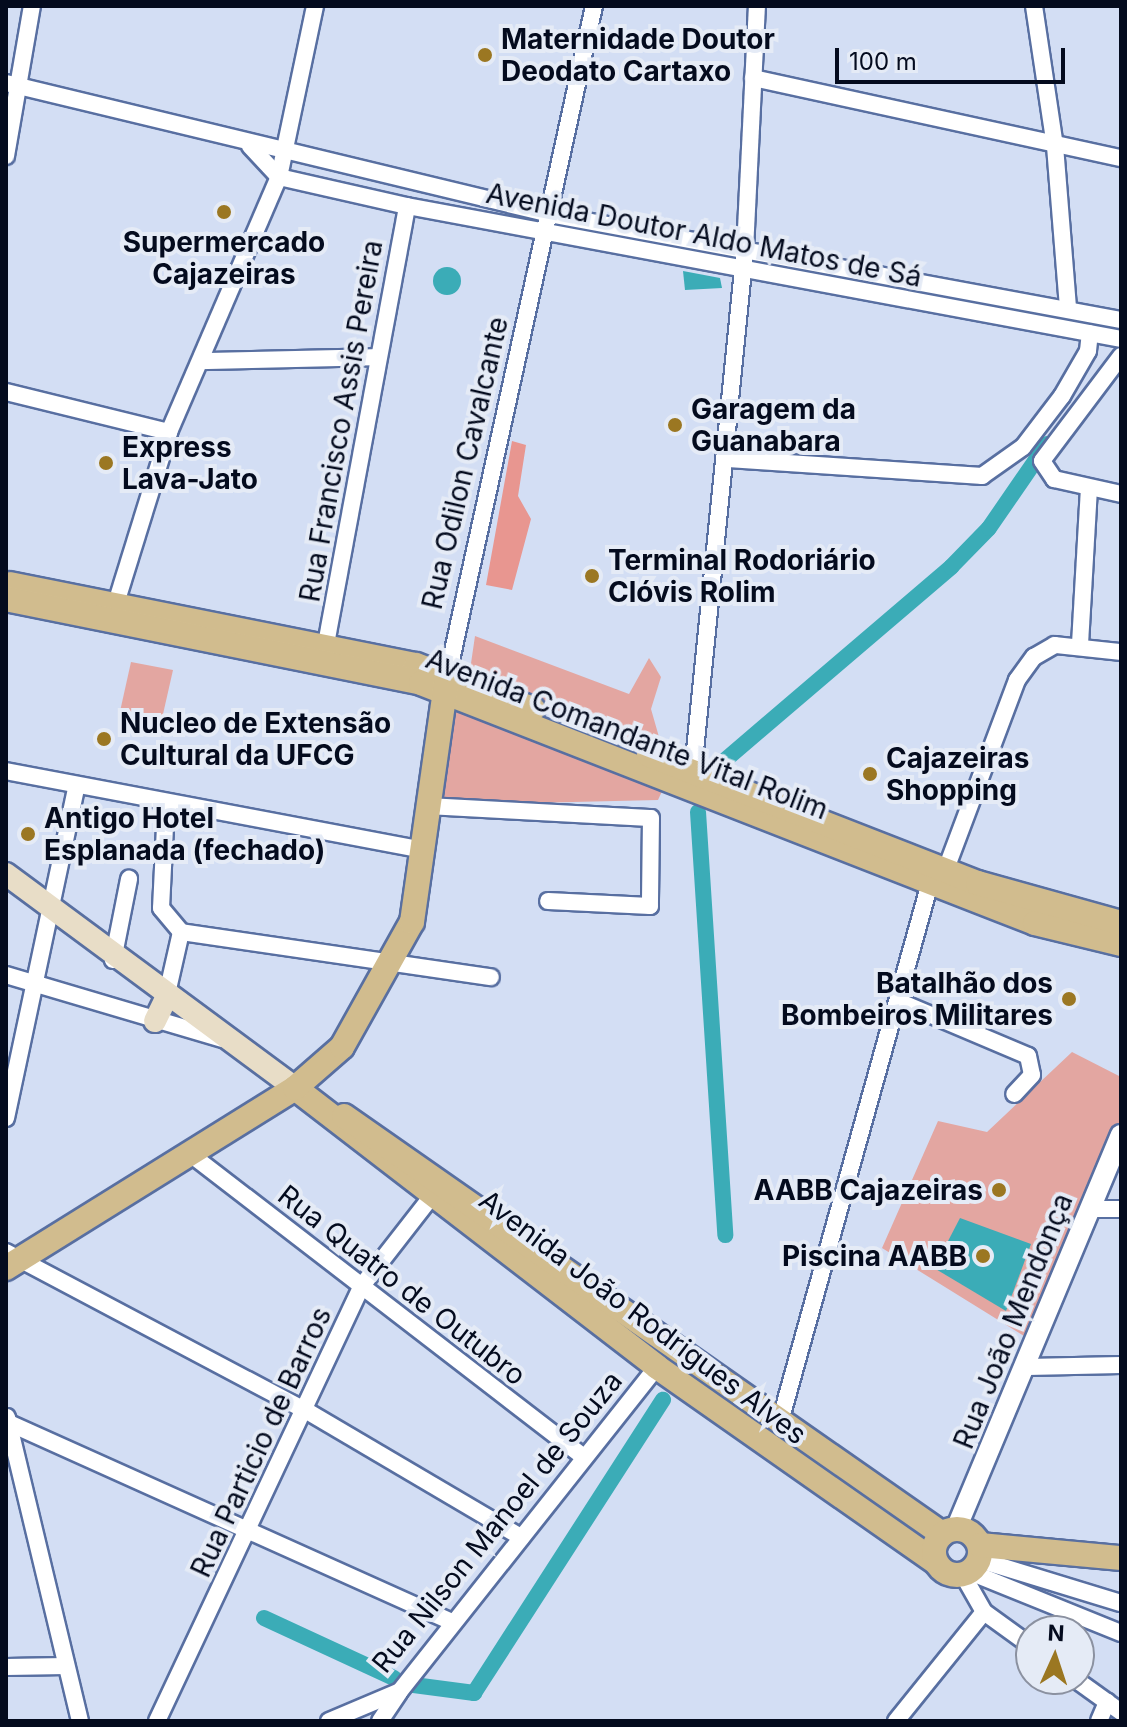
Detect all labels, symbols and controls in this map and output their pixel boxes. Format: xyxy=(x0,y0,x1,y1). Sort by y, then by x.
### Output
place label: Maternidade Doutor Deodato Cartaxo xyxy=(501,22,775,88)
scale bar xyxy=(839,32,1069,82)
marker: Maternidade Doutor Deodato Cartaxo xyxy=(476,46,494,64)
text: 100 m xyxy=(849,47,917,76)
street label: Avenida Doutor Aldo Matos de Sá xyxy=(483,176,925,294)
marker: Supermercado Cajazeiras xyxy=(215,203,233,221)
place label: Supermercado Cajazeiras xyxy=(123,225,325,291)
street label: Rua Francisco Assis Pereira xyxy=(293,238,389,604)
street label: Rua Odilon Cavalcante xyxy=(415,313,515,613)
place label: Garagem da Guanabara xyxy=(691,392,856,458)
marker: Garagem da Guanabara xyxy=(666,416,684,434)
place label: Express Lava-Jato xyxy=(122,430,258,496)
marker: Express Lava-Jato xyxy=(97,454,115,472)
place label: Terminal Rodoriário Clóvis Rolim xyxy=(608,543,876,609)
marker: Terminal Rodoriário Clóvis Rolim xyxy=(583,567,601,585)
street label: Avenida Comandante Vital Rolim xyxy=(421,642,833,826)
place label: Nucleo de Extensão Cultural da UFCG xyxy=(120,706,391,772)
marker: Nucleo de Extensão Cultural da UFCG xyxy=(95,730,113,748)
place label: Cajazeiras Shopping xyxy=(886,741,1030,807)
marker: Cajazeiras Shopping xyxy=(861,765,879,783)
place label: Antigo Hotel Esplanada (fechado) xyxy=(44,801,325,867)
marker: Antigo Hotel Esplanada (fechado) xyxy=(19,825,37,843)
place label: Batalhão dos Bombeiros Militares xyxy=(781,966,1053,1032)
marker: Batalhão dos Bombeiros Militares xyxy=(1060,990,1078,1008)
place label: AABB Cajazeiras xyxy=(754,1173,983,1207)
street label: Rua Quatro de Outubro xyxy=(272,1178,532,1392)
marker: AABB Cajazeiras xyxy=(990,1181,1008,1199)
street label: Avenida João Rodrigues Alves xyxy=(473,1183,813,1451)
street label: Rua João Mendonça xyxy=(946,1189,1080,1453)
place label: Piscina AABB xyxy=(782,1239,967,1273)
marker: Piscina AABB xyxy=(974,1247,992,1265)
street label: Rua Particio de Barros xyxy=(184,1302,338,1582)
street label: Rua Nilson Manoel de Souza xyxy=(365,1365,629,1679)
north arrow xyxy=(1015,1615,1095,1695)
text: N xyxy=(1047,1620,1065,1646)

